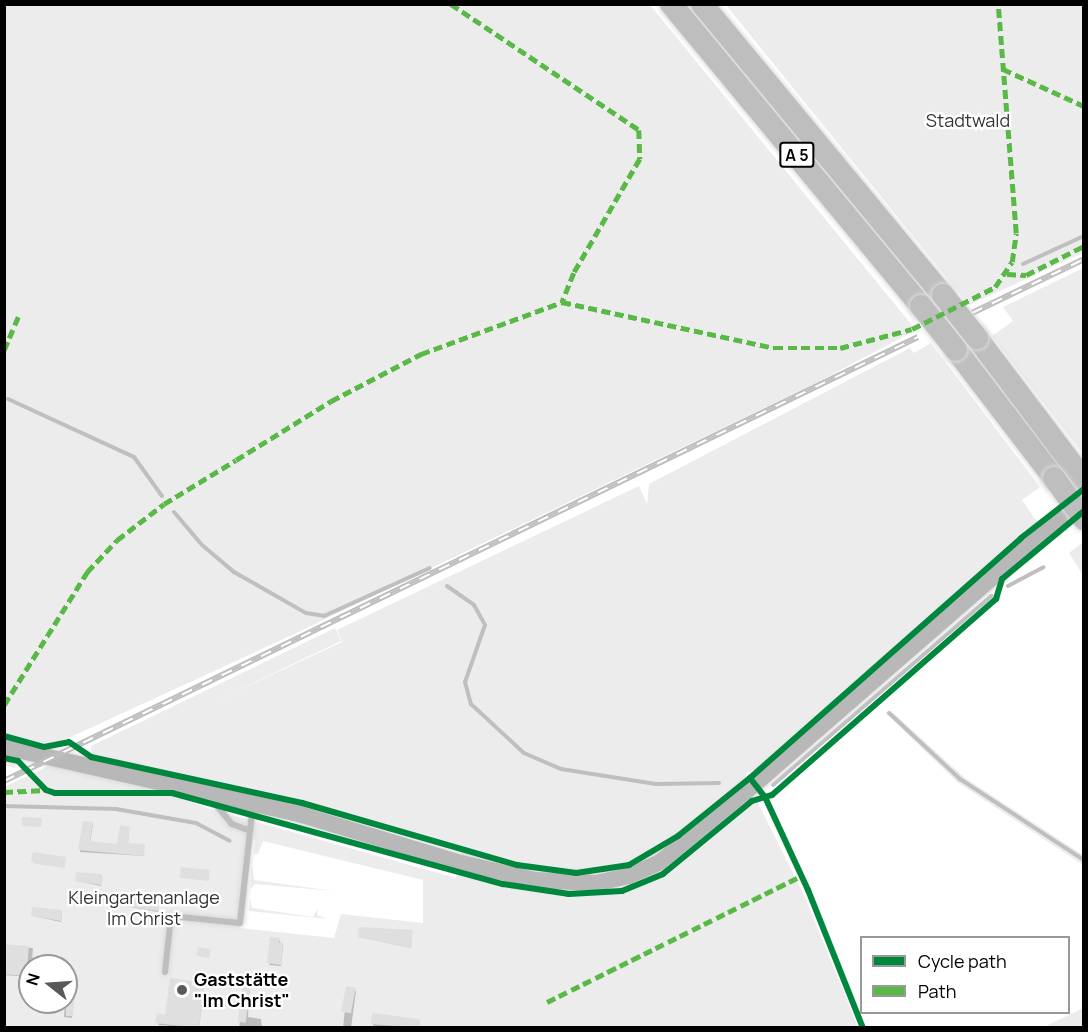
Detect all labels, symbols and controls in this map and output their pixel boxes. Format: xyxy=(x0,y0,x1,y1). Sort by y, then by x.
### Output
park label: Stadtwald xyxy=(926,109,1010,131)
road number: A 5 xyxy=(779,142,815,168)
park label: Kleingartenanlage Im Christ xyxy=(68,887,220,930)
legend xyxy=(860,936,1070,1014)
text: Cycle path xyxy=(918,949,1007,973)
north arrow xyxy=(18,954,78,1014)
place label: Gaststätte "Im Christ" xyxy=(194,969,290,1012)
text: N xyxy=(20,971,45,988)
text: Path xyxy=(918,979,956,1003)
marker: Gaststätte "Im Christ" xyxy=(175,983,189,997)

